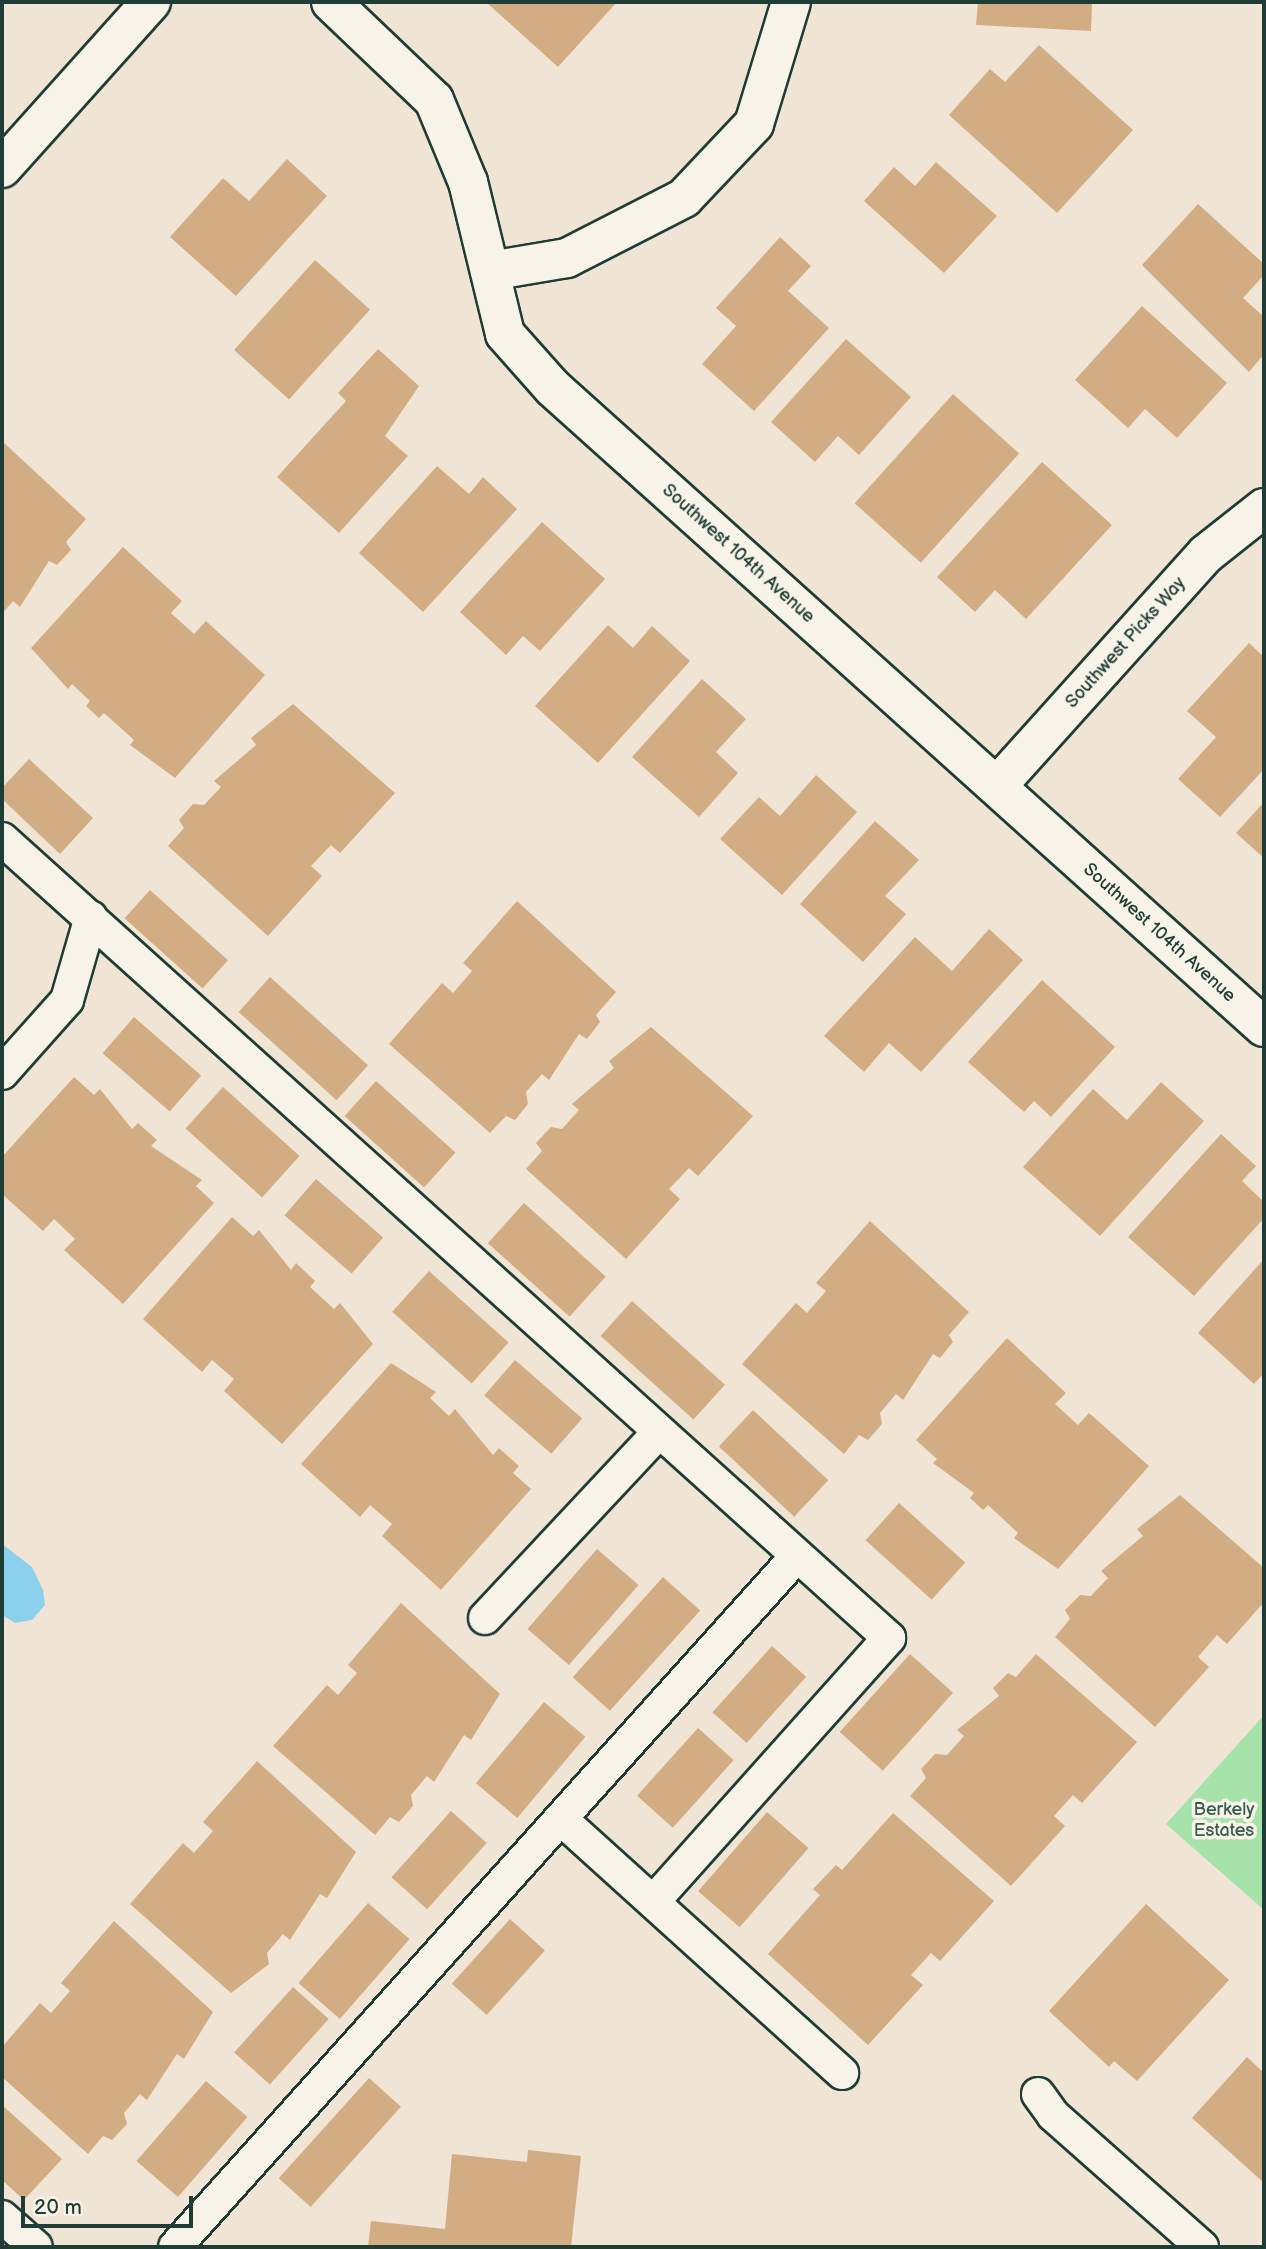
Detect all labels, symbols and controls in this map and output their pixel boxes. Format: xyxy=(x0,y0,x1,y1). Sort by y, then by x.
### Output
street label: Southwest 104th Avenue xyxy=(657,480,819,628)
street label: Southwest Picks Way xyxy=(1061,573,1191,713)
street label: Southwest 104th Avenue xyxy=(1078,859,1240,1007)
park label: Berkely Estates xyxy=(1194,1800,1254,1842)
scale bar xyxy=(24,2182,196,2226)
text: 20 m xyxy=(34,2195,82,2220)

